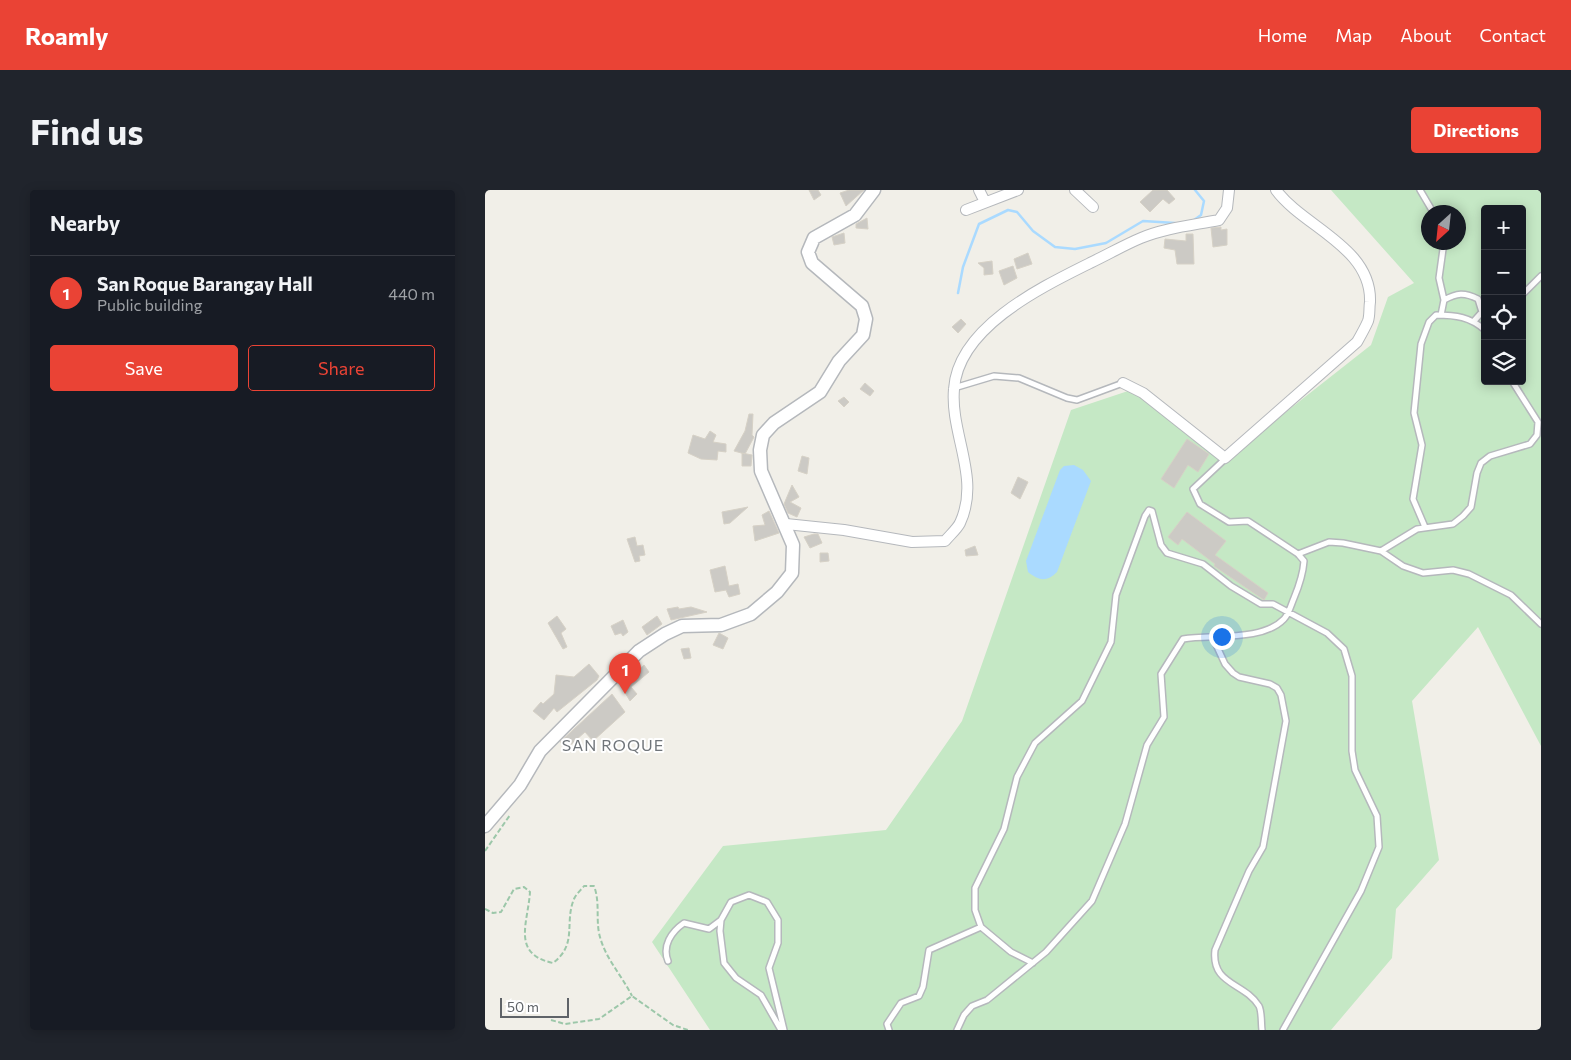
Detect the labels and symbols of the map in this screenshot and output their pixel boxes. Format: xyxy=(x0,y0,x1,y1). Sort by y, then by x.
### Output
north arrow xyxy=(1421,205,1466,250)
your location xyxy=(1209,624,1235,650)
pin: 1 xyxy=(609,653,641,694)
district label: SAN ROQUE xyxy=(562,735,664,754)
scale bar xyxy=(500,995,569,1018)

